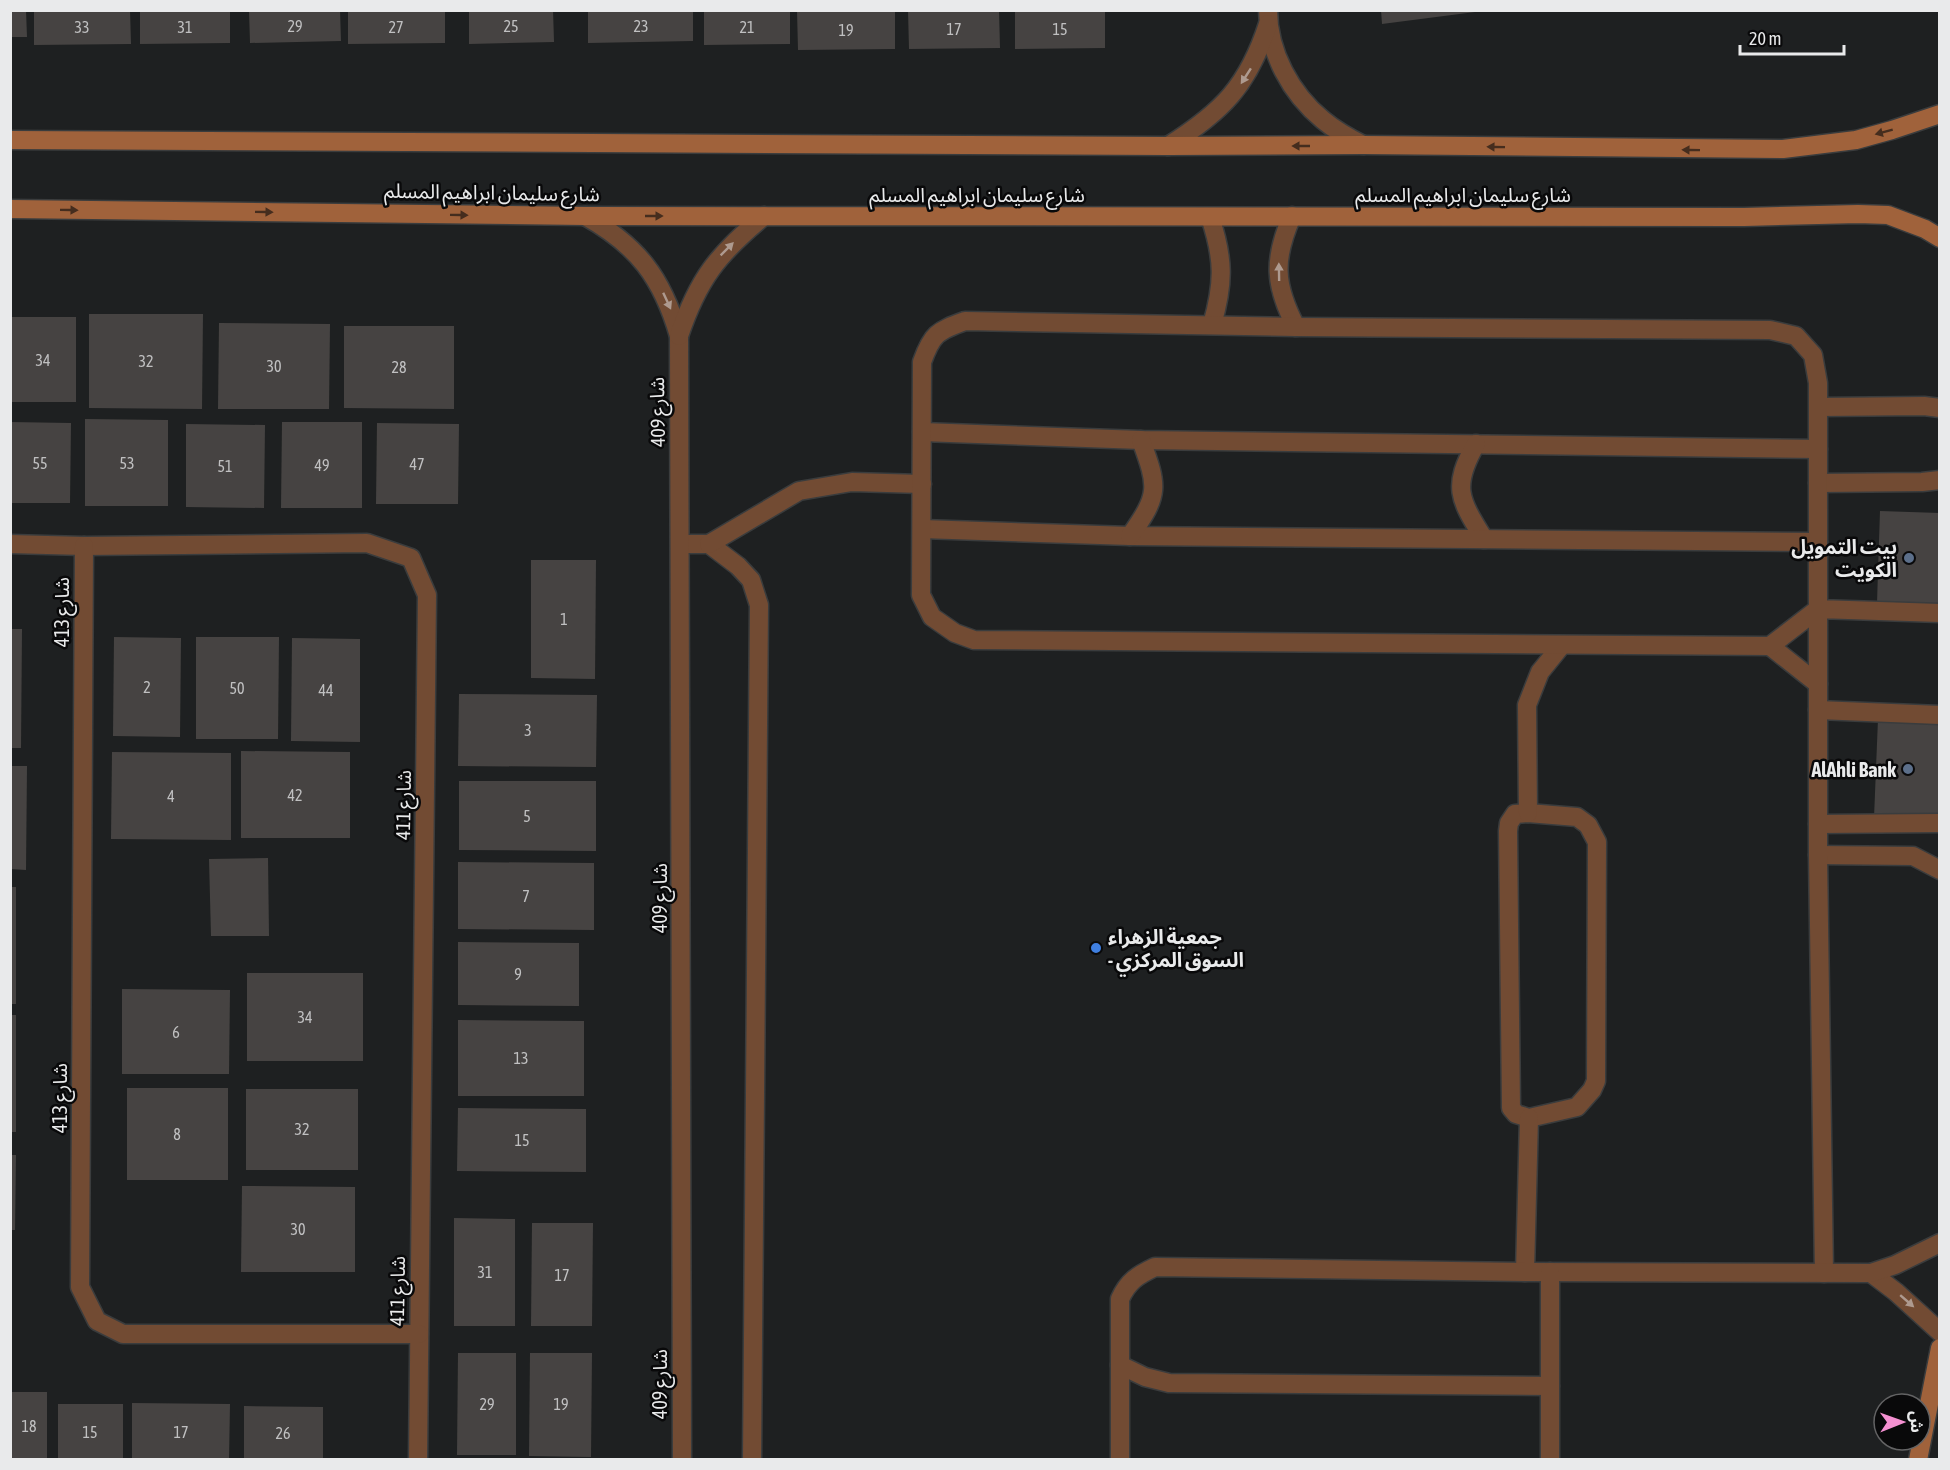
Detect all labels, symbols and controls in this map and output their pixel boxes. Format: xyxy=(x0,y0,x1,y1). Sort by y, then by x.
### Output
house number: 29 xyxy=(287,17,303,35)
house number: 25 xyxy=(503,17,519,35)
house number: 23 xyxy=(633,17,649,35)
house number: 33 xyxy=(74,18,90,36)
house number: 31 xyxy=(177,18,193,36)
house number: 27 xyxy=(388,18,404,36)
house number: 21 xyxy=(739,18,755,36)
scale bar xyxy=(1740,18,1844,56)
house number: 17 xyxy=(946,20,962,38)
house number: 15 xyxy=(1052,20,1068,38)
house number: 19 xyxy=(838,21,854,39)
text: 20 m xyxy=(1749,28,1781,49)
one-way arrow xyxy=(1240,68,1251,84)
one-way arrow xyxy=(1875,128,1893,138)
one-way arrow xyxy=(1291,141,1310,150)
one-way arrow xyxy=(1486,142,1505,152)
one-way arrow xyxy=(1681,145,1700,155)
street label: شارع سليمان ابراهيم المسلم xyxy=(384,179,600,209)
street label: شارع سليمان ابراهيم المسلم xyxy=(869,183,1085,210)
street label: شارع سليمان ابراهيم المسلم xyxy=(1355,183,1571,210)
one-way arrow xyxy=(59,205,78,214)
one-way arrow xyxy=(254,207,273,217)
one-way arrow xyxy=(449,210,468,219)
one-way arrow xyxy=(644,211,663,221)
one-way arrow xyxy=(720,242,734,256)
one-way arrow xyxy=(1274,263,1284,282)
one-way arrow xyxy=(663,293,672,310)
house number: 34 xyxy=(35,351,51,369)
house number: 32 xyxy=(138,352,154,370)
house number: 30 xyxy=(266,357,282,375)
house number: 28 xyxy=(391,358,407,376)
street label: شارع 409 xyxy=(645,377,673,447)
house number: 55 xyxy=(32,454,48,472)
house number: 53 xyxy=(119,454,135,472)
house number: 47 xyxy=(409,455,425,473)
house number: 49 xyxy=(314,456,330,474)
house number: 51 xyxy=(217,457,233,475)
place label: بيت التمويل الكويت xyxy=(1791,535,1897,582)
marker: بيت التمويل الكويت xyxy=(1902,551,1916,565)
street label: شارع 413 xyxy=(50,577,77,647)
house number: 1 xyxy=(560,610,568,628)
house number: 2 xyxy=(143,678,151,696)
house number: 50 xyxy=(229,679,245,697)
house number: 44 xyxy=(318,681,334,699)
house number: 3 xyxy=(524,721,532,739)
place label: AlAhli Bank xyxy=(1810,758,1896,781)
marker: AlAhli Bank xyxy=(1901,762,1915,776)
street label: شارع 411 xyxy=(391,770,419,840)
house number: 42 xyxy=(287,786,303,804)
house number: 4 xyxy=(167,787,175,805)
house number: 5 xyxy=(523,807,531,825)
street label: شارع 409 xyxy=(648,863,675,933)
house number: 7 xyxy=(522,887,530,905)
place label: جمعية الزهراء - السوق المركزي xyxy=(1108,925,1244,976)
marker: جمعية الزهراء - السوق المركزي xyxy=(1089,941,1103,955)
house number: 9 xyxy=(514,965,522,983)
house number: 34 xyxy=(297,1008,313,1026)
house number: 6 xyxy=(172,1023,180,1041)
house number: 13 xyxy=(513,1049,529,1067)
street label: شارع 413 xyxy=(48,1063,75,1133)
house number: 32 xyxy=(294,1120,310,1138)
house number: 8 xyxy=(173,1125,181,1143)
house number: 15 xyxy=(514,1131,530,1149)
house number: 30 xyxy=(290,1220,306,1238)
street label: شارع 411 xyxy=(385,1256,413,1326)
house number: 31 xyxy=(477,1263,493,1281)
house number: 17 xyxy=(554,1266,570,1284)
one-way arrow xyxy=(1899,1294,1914,1307)
street label: شارع 409 xyxy=(648,1349,675,1419)
north arrow xyxy=(1872,1392,1932,1452)
house number: 29 xyxy=(479,1395,495,1413)
house number: 19 xyxy=(553,1395,569,1413)
text: ش xyxy=(1907,1411,1926,1433)
house number: 18 xyxy=(21,1417,37,1435)
house number: 15 xyxy=(82,1423,98,1441)
house number: 17 xyxy=(173,1423,189,1441)
house number: 26 xyxy=(275,1424,291,1442)

